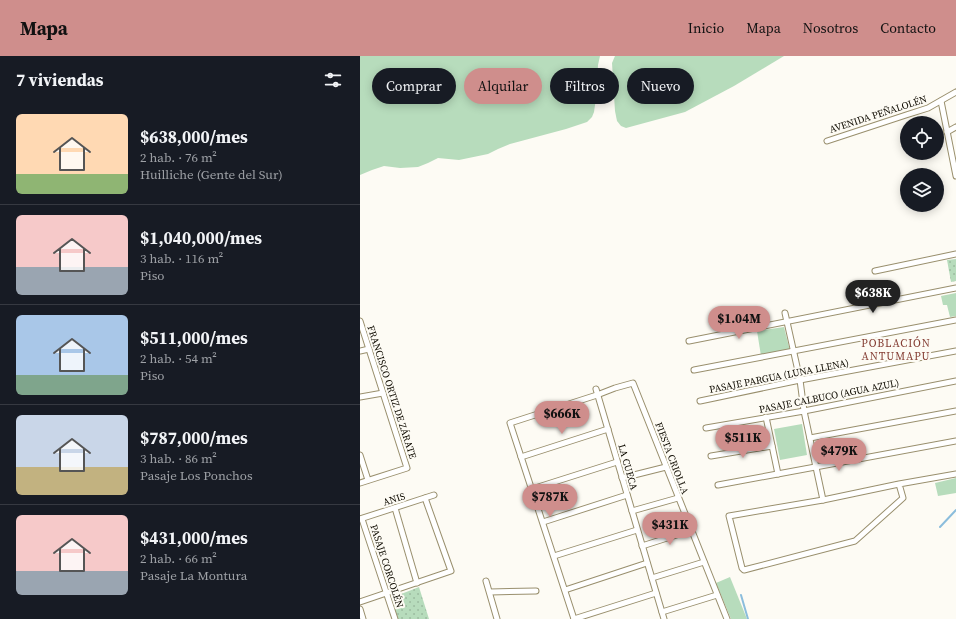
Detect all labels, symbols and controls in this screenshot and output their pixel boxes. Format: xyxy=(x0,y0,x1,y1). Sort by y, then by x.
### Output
text: Mapa xyxy=(20,15,68,41)
text: Inicio xyxy=(688,18,724,38)
text: Mapa xyxy=(746,18,781,38)
text: Nosotros xyxy=(803,18,858,38)
text: Contacto xyxy=(880,18,936,38)
text: 7 viviendas xyxy=(16,68,103,92)
chip: Comprar xyxy=(372,68,456,104)
chip: Alquilar xyxy=(464,68,542,104)
chip: Filtros xyxy=(550,68,619,104)
chip: Nuevo xyxy=(627,68,694,104)
icon: filters xyxy=(322,69,344,91)
street label: AVENIDA PEÑALOLÉN xyxy=(828,92,928,136)
map controls xyxy=(900,116,944,212)
button: locate xyxy=(900,116,944,160)
text: $638,000/mes xyxy=(140,125,248,149)
icon: home xyxy=(48,130,96,178)
text: 2 hab. · 76 m² xyxy=(140,149,217,166)
text: Huilliche (Gente del Sur) xyxy=(140,166,283,183)
button: layers xyxy=(900,168,944,212)
text: $1,040,000/mes xyxy=(140,226,262,250)
icon: home xyxy=(48,231,96,279)
text: 3 hab. · 116 m² xyxy=(140,250,223,267)
text: Piso xyxy=(140,267,164,284)
pin: $638K xyxy=(845,280,901,314)
text: $638K xyxy=(854,284,892,301)
pin: $1.04M xyxy=(706,306,772,340)
text: $1.04M xyxy=(717,310,761,327)
street label: FRANCISCO ORTIZ DE ZÁRATE xyxy=(364,324,420,460)
text: $511,000/mes xyxy=(140,326,248,350)
icon: home xyxy=(48,331,96,379)
district label: POBLACIÓN ANTUMAPU xyxy=(861,336,931,364)
text: 2 hab. · 54 m² xyxy=(140,350,217,367)
street label: PASAJE PARGUA (LUNA LLENA) xyxy=(708,356,850,396)
text: Piso xyxy=(140,367,164,384)
street label: PASAJE CALBUCO (AGUA AZUL) xyxy=(758,376,900,416)
pin: $666K xyxy=(534,401,590,435)
text: $666K xyxy=(543,405,581,422)
street label: FIESTA CRIOLLA xyxy=(652,420,692,496)
pin: $511K xyxy=(715,425,771,459)
text: $787,000/mes xyxy=(140,426,248,450)
text: $511K xyxy=(724,429,762,446)
icon: home xyxy=(48,431,96,479)
pin: $479K xyxy=(811,438,867,472)
text: $479K xyxy=(820,442,858,459)
street label: LA CUECA xyxy=(615,443,641,492)
text: 3 hab. · 86 m² xyxy=(140,450,217,467)
text: Pasaje Los Ponchos xyxy=(140,467,253,484)
pin: $787K xyxy=(522,484,578,518)
text: $787K xyxy=(531,488,569,505)
street label: ANIS xyxy=(381,489,407,509)
pin: $431K xyxy=(642,512,698,546)
text: $431K xyxy=(651,516,689,533)
street label: PASAJE CORCOLÉN xyxy=(367,523,407,609)
text: $431,000/mes xyxy=(140,526,248,550)
icon: home xyxy=(48,531,96,579)
text: 2 hab. · 66 m² xyxy=(140,550,217,567)
text: Pasaje La Montura xyxy=(140,567,247,584)

